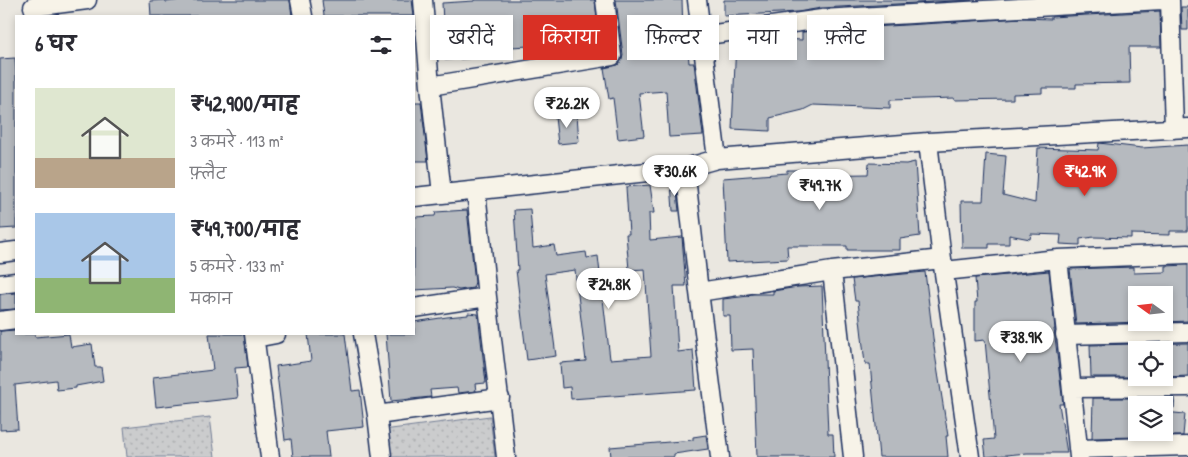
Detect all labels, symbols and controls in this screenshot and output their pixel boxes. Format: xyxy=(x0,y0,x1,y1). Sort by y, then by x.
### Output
chip: खरीदें xyxy=(430,15,513,60)
chip: किराया xyxy=(523,15,617,60)
chip: फ़िल्टर xyxy=(627,15,719,60)
chip: नया xyxy=(729,15,797,60)
chip: फ़्लैट xyxy=(807,15,884,60)
text: 6 घर xyxy=(35,29,76,58)
icon: filters xyxy=(367,31,395,59)
pin: ₹26.2K xyxy=(526,86,608,129)
text: ₹42,900/माह xyxy=(190,89,299,118)
text: ₹26.2K xyxy=(545,92,589,114)
icon: home xyxy=(75,108,135,168)
text: 3 कमरे · 113 m² xyxy=(190,130,283,152)
pin: ₹30.6K xyxy=(634,154,716,197)
pin: ₹42.9K xyxy=(1044,154,1126,197)
text: ₹30.6K xyxy=(653,160,697,182)
text: ₹42.9K xyxy=(1064,160,1106,182)
text: फ़्लैट xyxy=(190,162,226,184)
pin: ₹49.7K xyxy=(779,168,861,211)
text: ₹49.7K xyxy=(799,174,841,196)
text: ₹49,700/माह xyxy=(190,214,299,243)
icon: home xyxy=(75,233,135,293)
text: 5 कमरे · 133 m² xyxy=(190,255,284,277)
pin: ₹24.8K xyxy=(568,268,650,310)
text: ₹24.8K xyxy=(587,273,631,295)
north arrow xyxy=(1128,286,1172,331)
map controls xyxy=(1128,286,1173,441)
text: मकान xyxy=(190,287,232,309)
pin: ₹38.9K xyxy=(980,320,1062,363)
text: ₹38.9K xyxy=(1000,326,1042,348)
button: locate xyxy=(1128,341,1173,386)
button: layers xyxy=(1128,396,1173,441)

